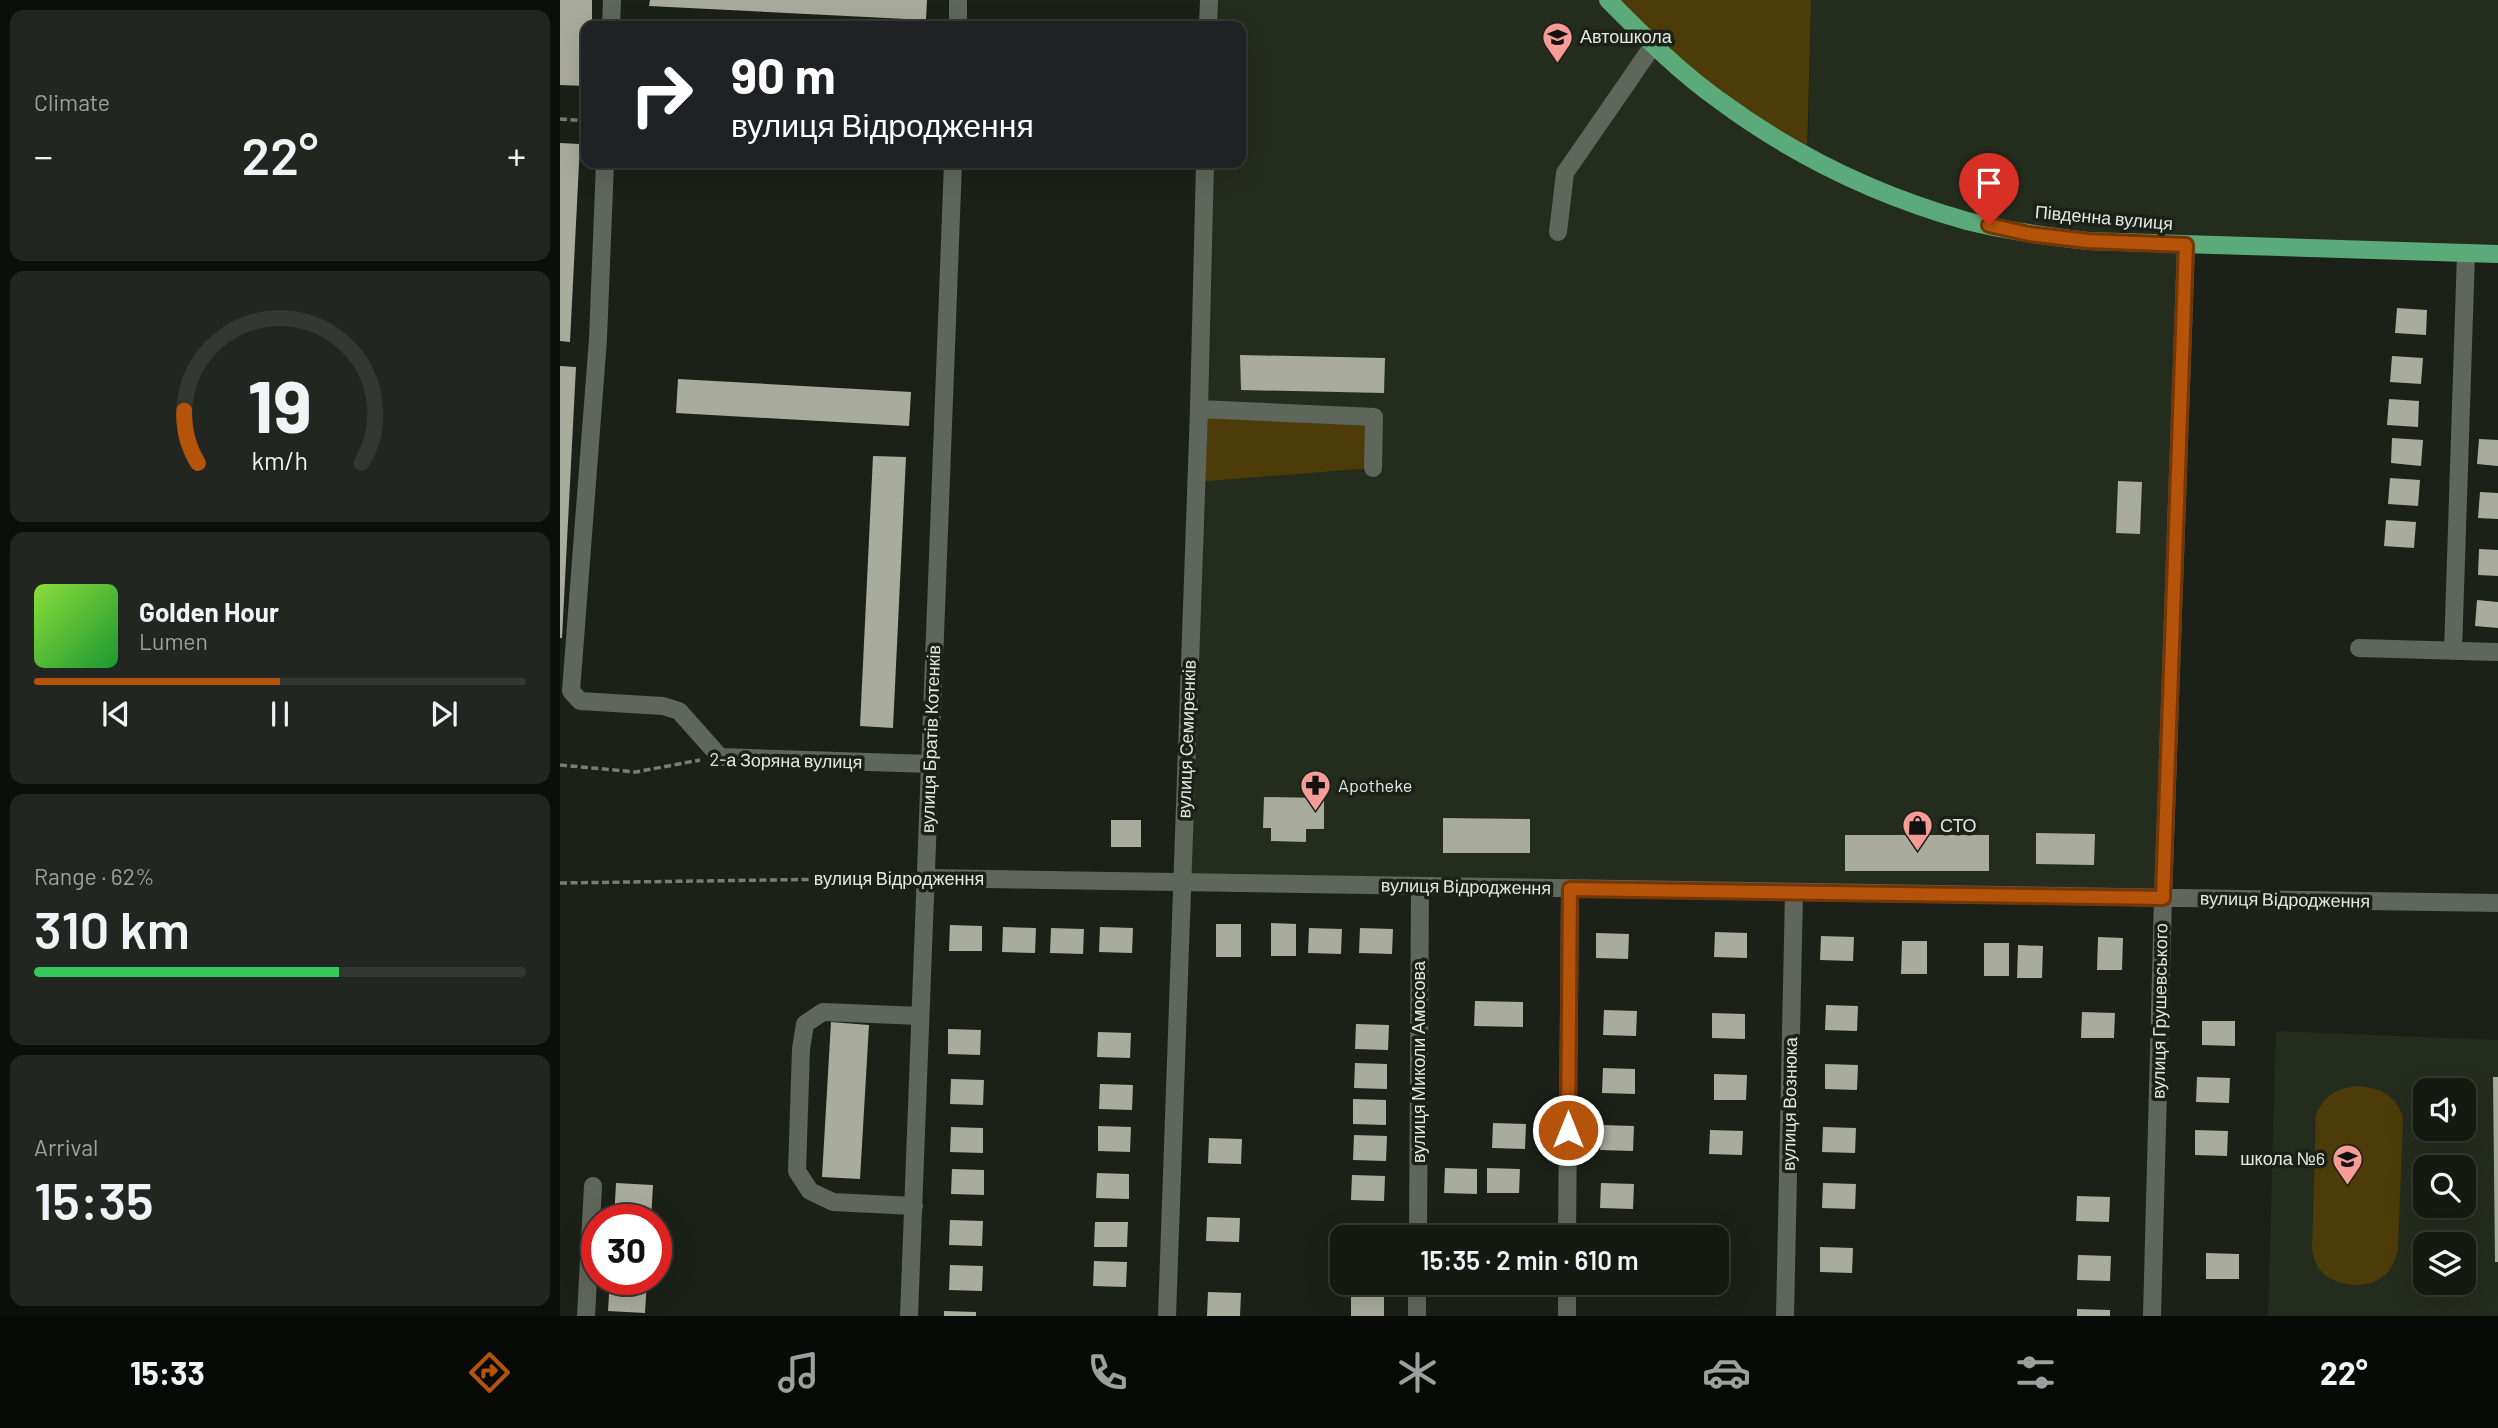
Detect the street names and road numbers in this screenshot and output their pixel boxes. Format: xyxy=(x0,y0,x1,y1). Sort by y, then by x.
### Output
street label: Південна вулиця xyxy=(2034,200,2174,234)
street label: вулиця Братів Котенків xyxy=(916,644,944,833)
street label: вулиця Семиренків xyxy=(1172,659,1200,819)
street label: 2-а Зоряна вулиця xyxy=(709,748,863,772)
street label: вулиця Відродження xyxy=(814,867,984,889)
street label: вулиця Відродження xyxy=(1381,874,1551,898)
street label: вулиця Відродження xyxy=(2200,887,2370,911)
street label: вулиця Грушевського xyxy=(2146,923,2172,1099)
street label: вулиця Миколи Амосова xyxy=(1407,960,1429,1163)
street label: вулиця Вознюка xyxy=(1777,1036,1801,1171)

